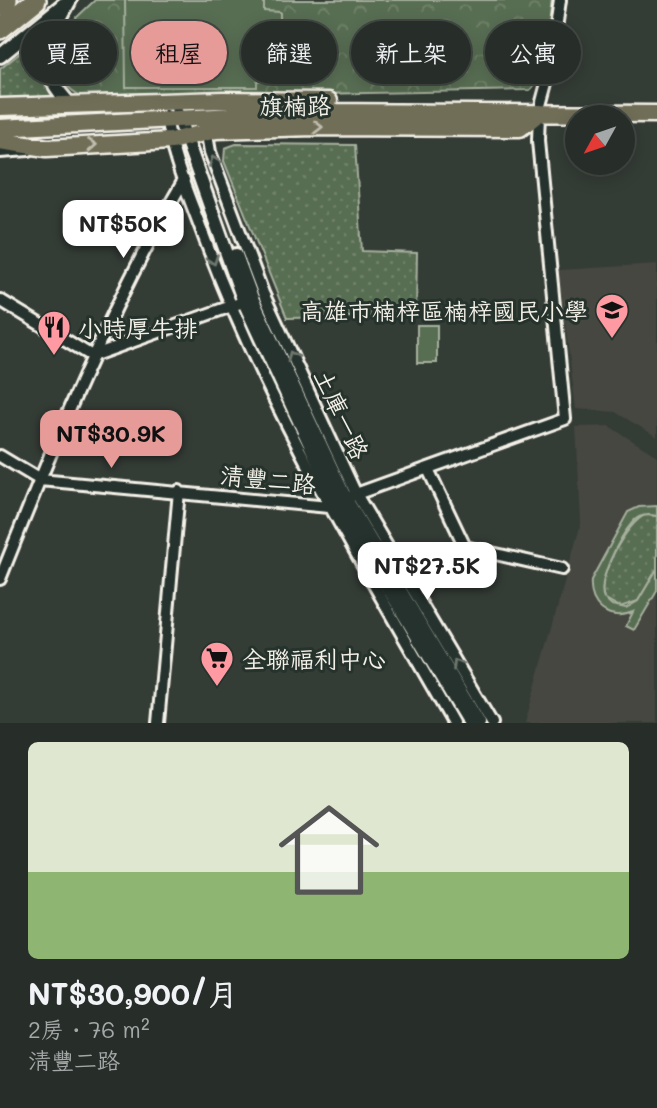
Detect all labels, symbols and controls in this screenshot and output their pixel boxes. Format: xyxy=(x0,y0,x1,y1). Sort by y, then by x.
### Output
chip: 買屋 xyxy=(21,21,117,84)
chip: 租屋 xyxy=(131,21,227,84)
chip: 篩選 xyxy=(241,21,337,84)
chip: 新上架 xyxy=(351,21,471,84)
chip: 公寓 xyxy=(485,21,581,84)
street label: 旗楠路 xyxy=(259,89,331,121)
north arrow xyxy=(565,105,635,175)
map controls xyxy=(565,105,635,175)
one-way arrow xyxy=(313,119,324,135)
one-way arrow xyxy=(87,138,98,153)
one-way arrow xyxy=(208,155,222,167)
pin: NT$50K xyxy=(66,201,180,260)
text: NT$50K xyxy=(79,208,167,238)
one-way arrow xyxy=(205,254,219,266)
school or university icon: 高雄市楠梓區楠梓國民小學 xyxy=(593,291,631,340)
place label: 高雄市楠梓區楠梓國民小學 xyxy=(300,295,588,326)
restaurant icon: 小時厚牛排 xyxy=(35,308,73,357)
place label: 小時厚牛排 xyxy=(78,312,198,343)
one-way arrow xyxy=(287,351,301,363)
street label: 土庫一路 xyxy=(308,364,376,464)
pin: NT$30.9K xyxy=(39,410,183,470)
text: NT$30.9K xyxy=(56,418,166,448)
street label: 清豐二路 xyxy=(219,459,317,499)
pin: NT$27.5K xyxy=(355,542,499,602)
text: NT$27.5K xyxy=(374,550,480,580)
supermarket icon: 全聯福利中心 xyxy=(198,639,236,688)
place label: 全聯福利中心 xyxy=(242,643,386,674)
one-way arrow xyxy=(453,659,466,672)
icon: home xyxy=(266,787,392,913)
text: NT$30,900/月 xyxy=(28,973,238,1013)
text: 2房 · 76 m² xyxy=(28,1014,150,1044)
text: 清豐二路 xyxy=(28,1045,120,1075)

